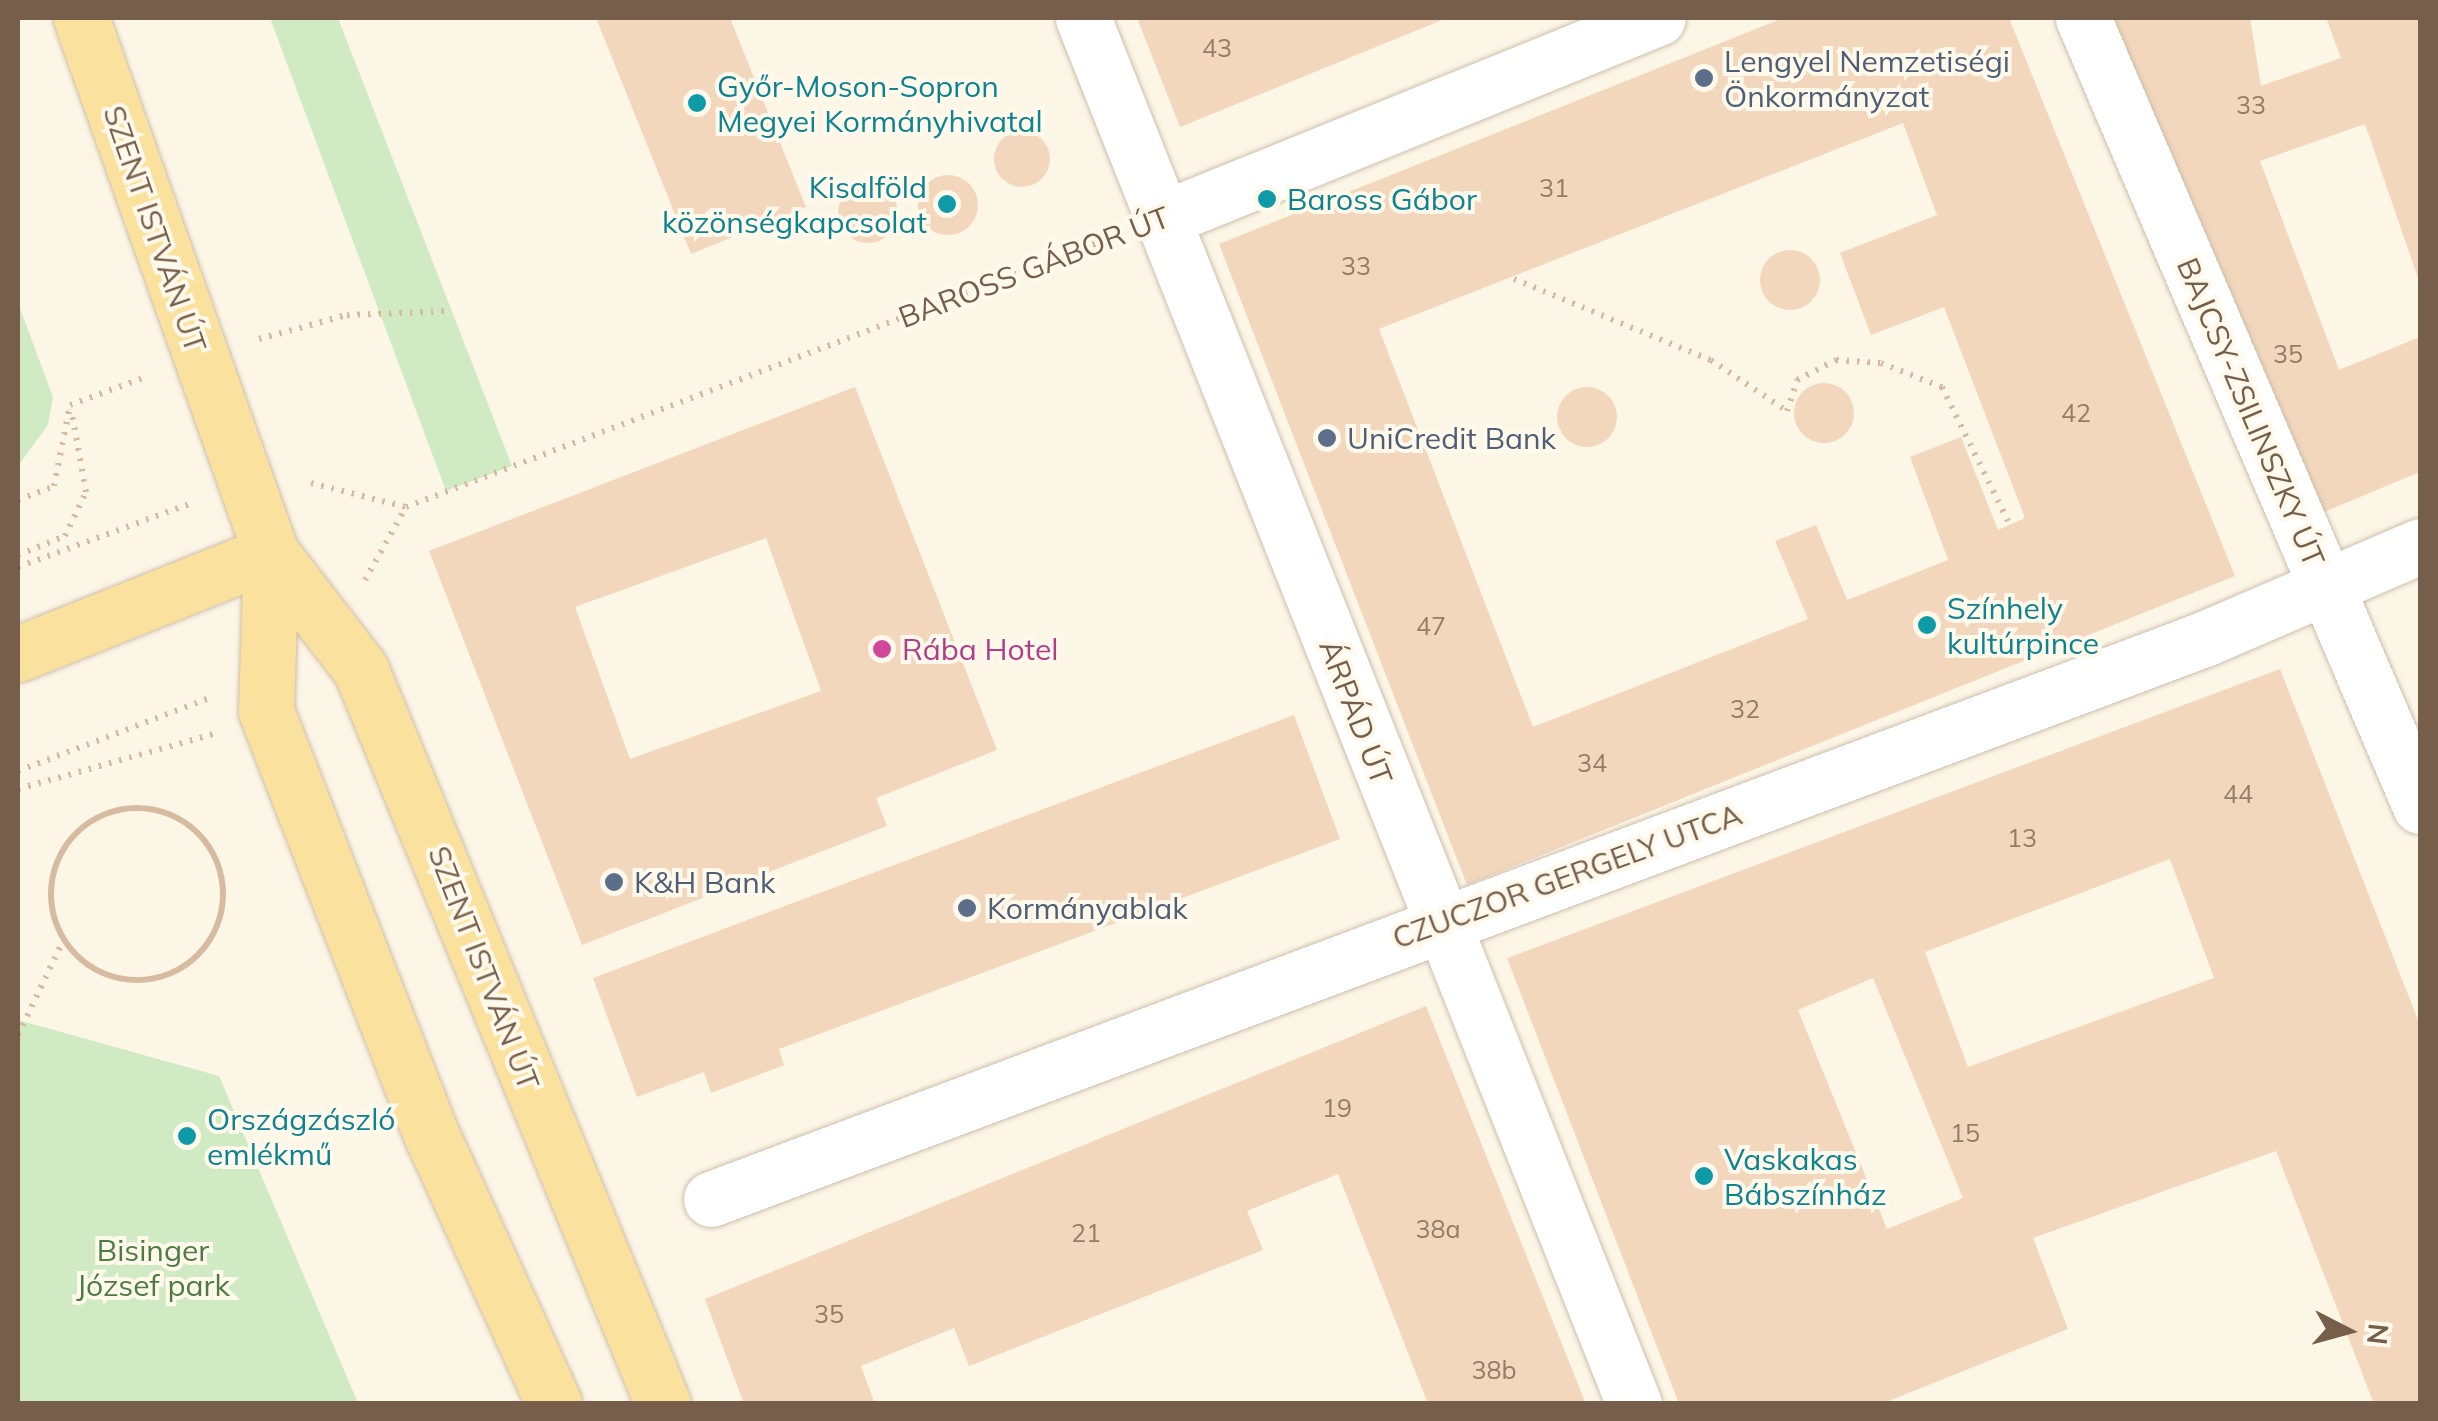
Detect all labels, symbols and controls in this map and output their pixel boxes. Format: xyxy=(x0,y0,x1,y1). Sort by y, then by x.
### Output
house number: 43 xyxy=(1202,33,1232,63)
place label: Lengyel Nemzetiségi Önkormányzat xyxy=(1724,43,2010,114)
marker: Lengyel Nemzetiségi Önkormányzat xyxy=(1693,67,1715,89)
place label: Győr-Moson-Sopron Megyei Kormányhivatal xyxy=(717,68,1043,138)
house number: 33 xyxy=(2236,90,2266,120)
marker: Győr-Moson-Sopron Megyei Kormányhivatal xyxy=(686,92,708,114)
street label: SZENT ISTVÁN ÚT xyxy=(96,101,214,357)
place label: Kisalföld közönségkapcsolat xyxy=(662,169,927,240)
house number: 31 xyxy=(1539,173,1569,203)
place label: Baross Gábor xyxy=(1287,181,1477,217)
marker: Baross Gábor xyxy=(1256,188,1278,210)
marker: Kisalföld közönségkapcsolat xyxy=(936,193,958,215)
street label: BAROSS GÁBOR ÚT xyxy=(893,199,1175,335)
house number: 33 xyxy=(1341,251,1371,281)
street label: BAJCSY-ZSILINSZKY ÚT xyxy=(2170,252,2332,572)
house number: 35 xyxy=(2273,339,2303,369)
house number: 42 xyxy=(2061,398,2091,428)
place label: UniCredit Bank xyxy=(1347,420,1556,456)
marker: UniCredit Bank xyxy=(1316,427,1338,449)
place label: Színhely kultúrpince xyxy=(1947,590,2099,660)
house number: 47 xyxy=(1416,611,1446,641)
marker: Színhely kultúrpince xyxy=(1916,614,1938,636)
place label: Rába Hotel xyxy=(902,631,1058,667)
street label: ÁRPÁD ÚT xyxy=(1312,634,1400,790)
marker: Rába Hotel xyxy=(871,638,893,660)
house number: 32 xyxy=(1730,694,1760,724)
house number: 34 xyxy=(1577,748,1607,778)
house number: 44 xyxy=(2223,779,2253,809)
street label: CZUCZOR GERGELY UTCA xyxy=(1387,796,1747,956)
house number: 13 xyxy=(2007,823,2037,853)
street label: SZENT ISTVÁN ÚT xyxy=(421,841,547,1095)
place label: K&H Bank xyxy=(634,864,775,900)
marker: K&H Bank xyxy=(603,871,625,893)
place label: Kormányablak xyxy=(987,890,1188,926)
marker: Kormányablak xyxy=(956,897,978,919)
house number: 19 xyxy=(1322,1093,1352,1123)
place label: Országzászló emlékmű xyxy=(207,1101,395,1172)
house number: 15 xyxy=(1950,1118,1980,1148)
marker: Országzászló emlékmű xyxy=(176,1125,198,1147)
place label: Vaskakas Bábszínház xyxy=(1724,1141,1887,1212)
marker: Vaskakas Bábszínház xyxy=(1693,1165,1715,1187)
house number: 38a xyxy=(1416,1214,1460,1244)
house number: 21 xyxy=(1071,1218,1101,1248)
park label: Bisinger József park xyxy=(76,1232,230,1302)
north arrow xyxy=(2298,1281,2398,1381)
house number: 35 xyxy=(814,1299,844,1329)
text: N xyxy=(2360,1322,2397,1347)
house number: 38b xyxy=(1472,1355,1516,1385)

